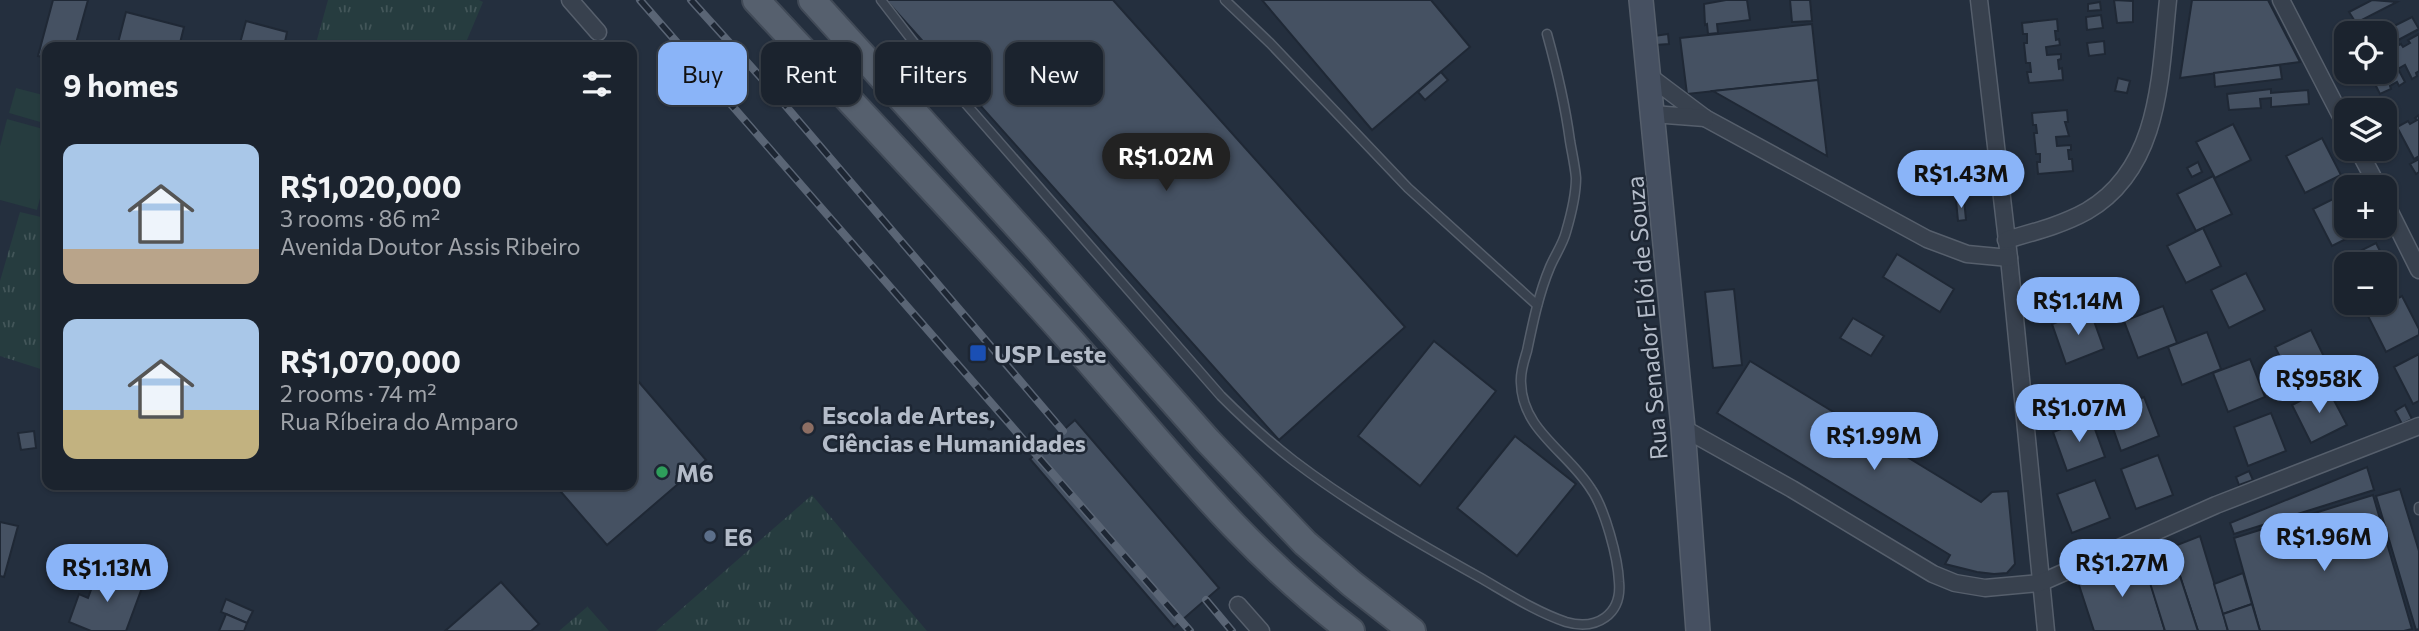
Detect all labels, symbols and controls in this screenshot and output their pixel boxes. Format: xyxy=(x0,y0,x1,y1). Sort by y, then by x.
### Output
map controls xyxy=(2334,21,2397,315)
button: locate xyxy=(2334,21,2397,84)
chip: Buy xyxy=(658,42,747,105)
chip: Rent xyxy=(761,42,861,105)
chip: Filters xyxy=(875,42,991,105)
chip: New xyxy=(1005,42,1103,105)
icon: filters xyxy=(578,65,616,103)
text: 9 homes xyxy=(63,66,178,103)
button: layers xyxy=(2334,98,2397,161)
pin: R$1.02M xyxy=(1101,134,1231,193)
text: R$1.02M xyxy=(1118,142,1214,170)
pin: R$1.43M xyxy=(1896,150,2026,210)
text: R$1.43M xyxy=(1913,159,2009,187)
text: R$1,020,000 xyxy=(280,167,462,204)
icon: home xyxy=(119,172,203,256)
street label: Rua Senador Elói de Souza xyxy=(1619,175,1673,461)
button: + xyxy=(2334,175,2397,238)
text: 3 rooms · 86 m² xyxy=(280,204,440,232)
text: Avenida Doutor Assis Ribeiro xyxy=(280,232,581,260)
button: − xyxy=(2334,252,2397,315)
pin: R$1.14M xyxy=(2013,278,2143,337)
text: R$1.14M xyxy=(2033,286,2123,314)
place label: USP Leste xyxy=(994,339,1106,368)
text: R$1,070,000 xyxy=(280,342,461,379)
marker: USP Leste xyxy=(968,343,988,363)
icon: home xyxy=(119,347,203,431)
pin: R$958K xyxy=(2262,356,2376,415)
text: R$958K xyxy=(2275,364,2363,392)
text: 2 rooms · 74 m² xyxy=(280,379,436,407)
pin: R$1.07M xyxy=(2014,384,2144,444)
text: R$1.07M xyxy=(2031,393,2127,421)
place label: Escola de Artes, Ciências e Humanidades xyxy=(822,400,1086,457)
text: Rua Ríbeira do Amparo xyxy=(280,407,519,435)
pin: R$1.99M xyxy=(1809,412,1939,472)
marker: Escola de Artes, Ciências e Humanidades xyxy=(800,420,816,436)
text: R$1.99M xyxy=(1826,421,1922,449)
place label: M6 xyxy=(676,458,714,487)
marker: M6 xyxy=(654,464,670,480)
pin: R$1.96M xyxy=(2259,514,2389,573)
place label: E6 xyxy=(724,522,753,551)
text: R$1.96M xyxy=(2276,522,2372,550)
marker: E6 xyxy=(702,528,718,544)
pin: R$1.27M xyxy=(2057,540,2187,599)
pin: R$1.13M xyxy=(42,544,172,604)
text: R$1.27M xyxy=(2075,548,2169,576)
text: R$1.13M xyxy=(62,553,152,581)

